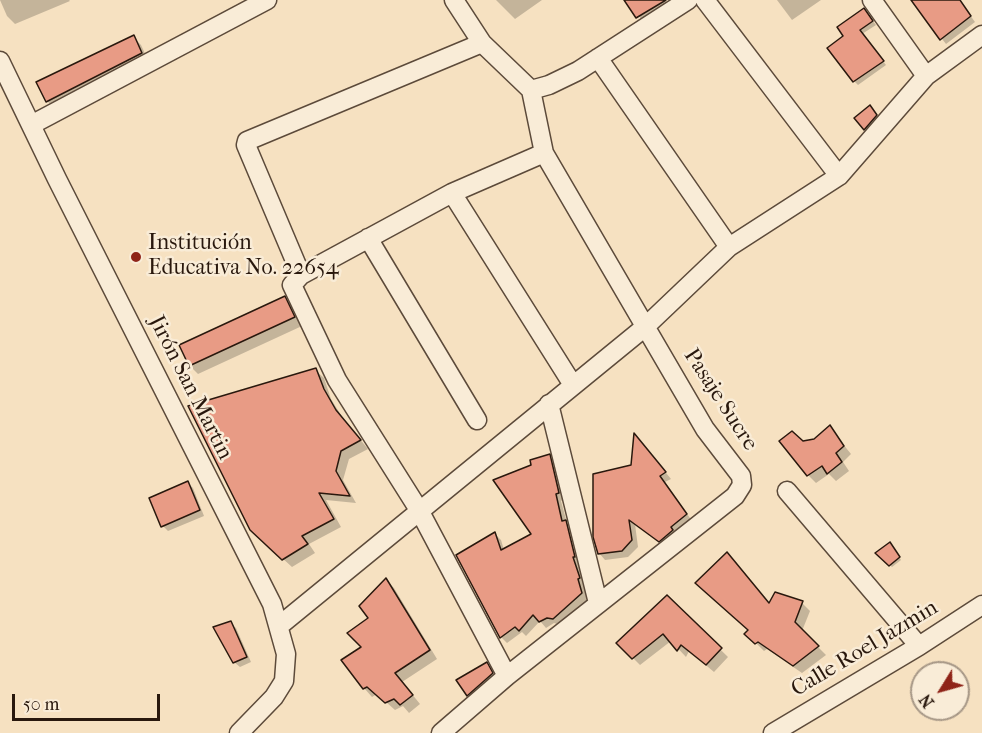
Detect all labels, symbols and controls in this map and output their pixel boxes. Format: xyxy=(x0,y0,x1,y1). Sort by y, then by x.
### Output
place label: Institución Educativa No. 22654 xyxy=(148,231,339,282)
marker: Institución Educativa No. 22654 xyxy=(129,250,143,264)
street label: Jirón San Martin xyxy=(142,312,238,464)
street label: Pasaje Sucre xyxy=(677,344,763,456)
street label: Calle Roel Jazmin xyxy=(787,595,943,703)
north arrow xyxy=(910,661,970,721)
scale bar xyxy=(15,682,164,720)
text: N xyxy=(916,690,938,712)
text: 50 m xyxy=(23,694,59,715)

